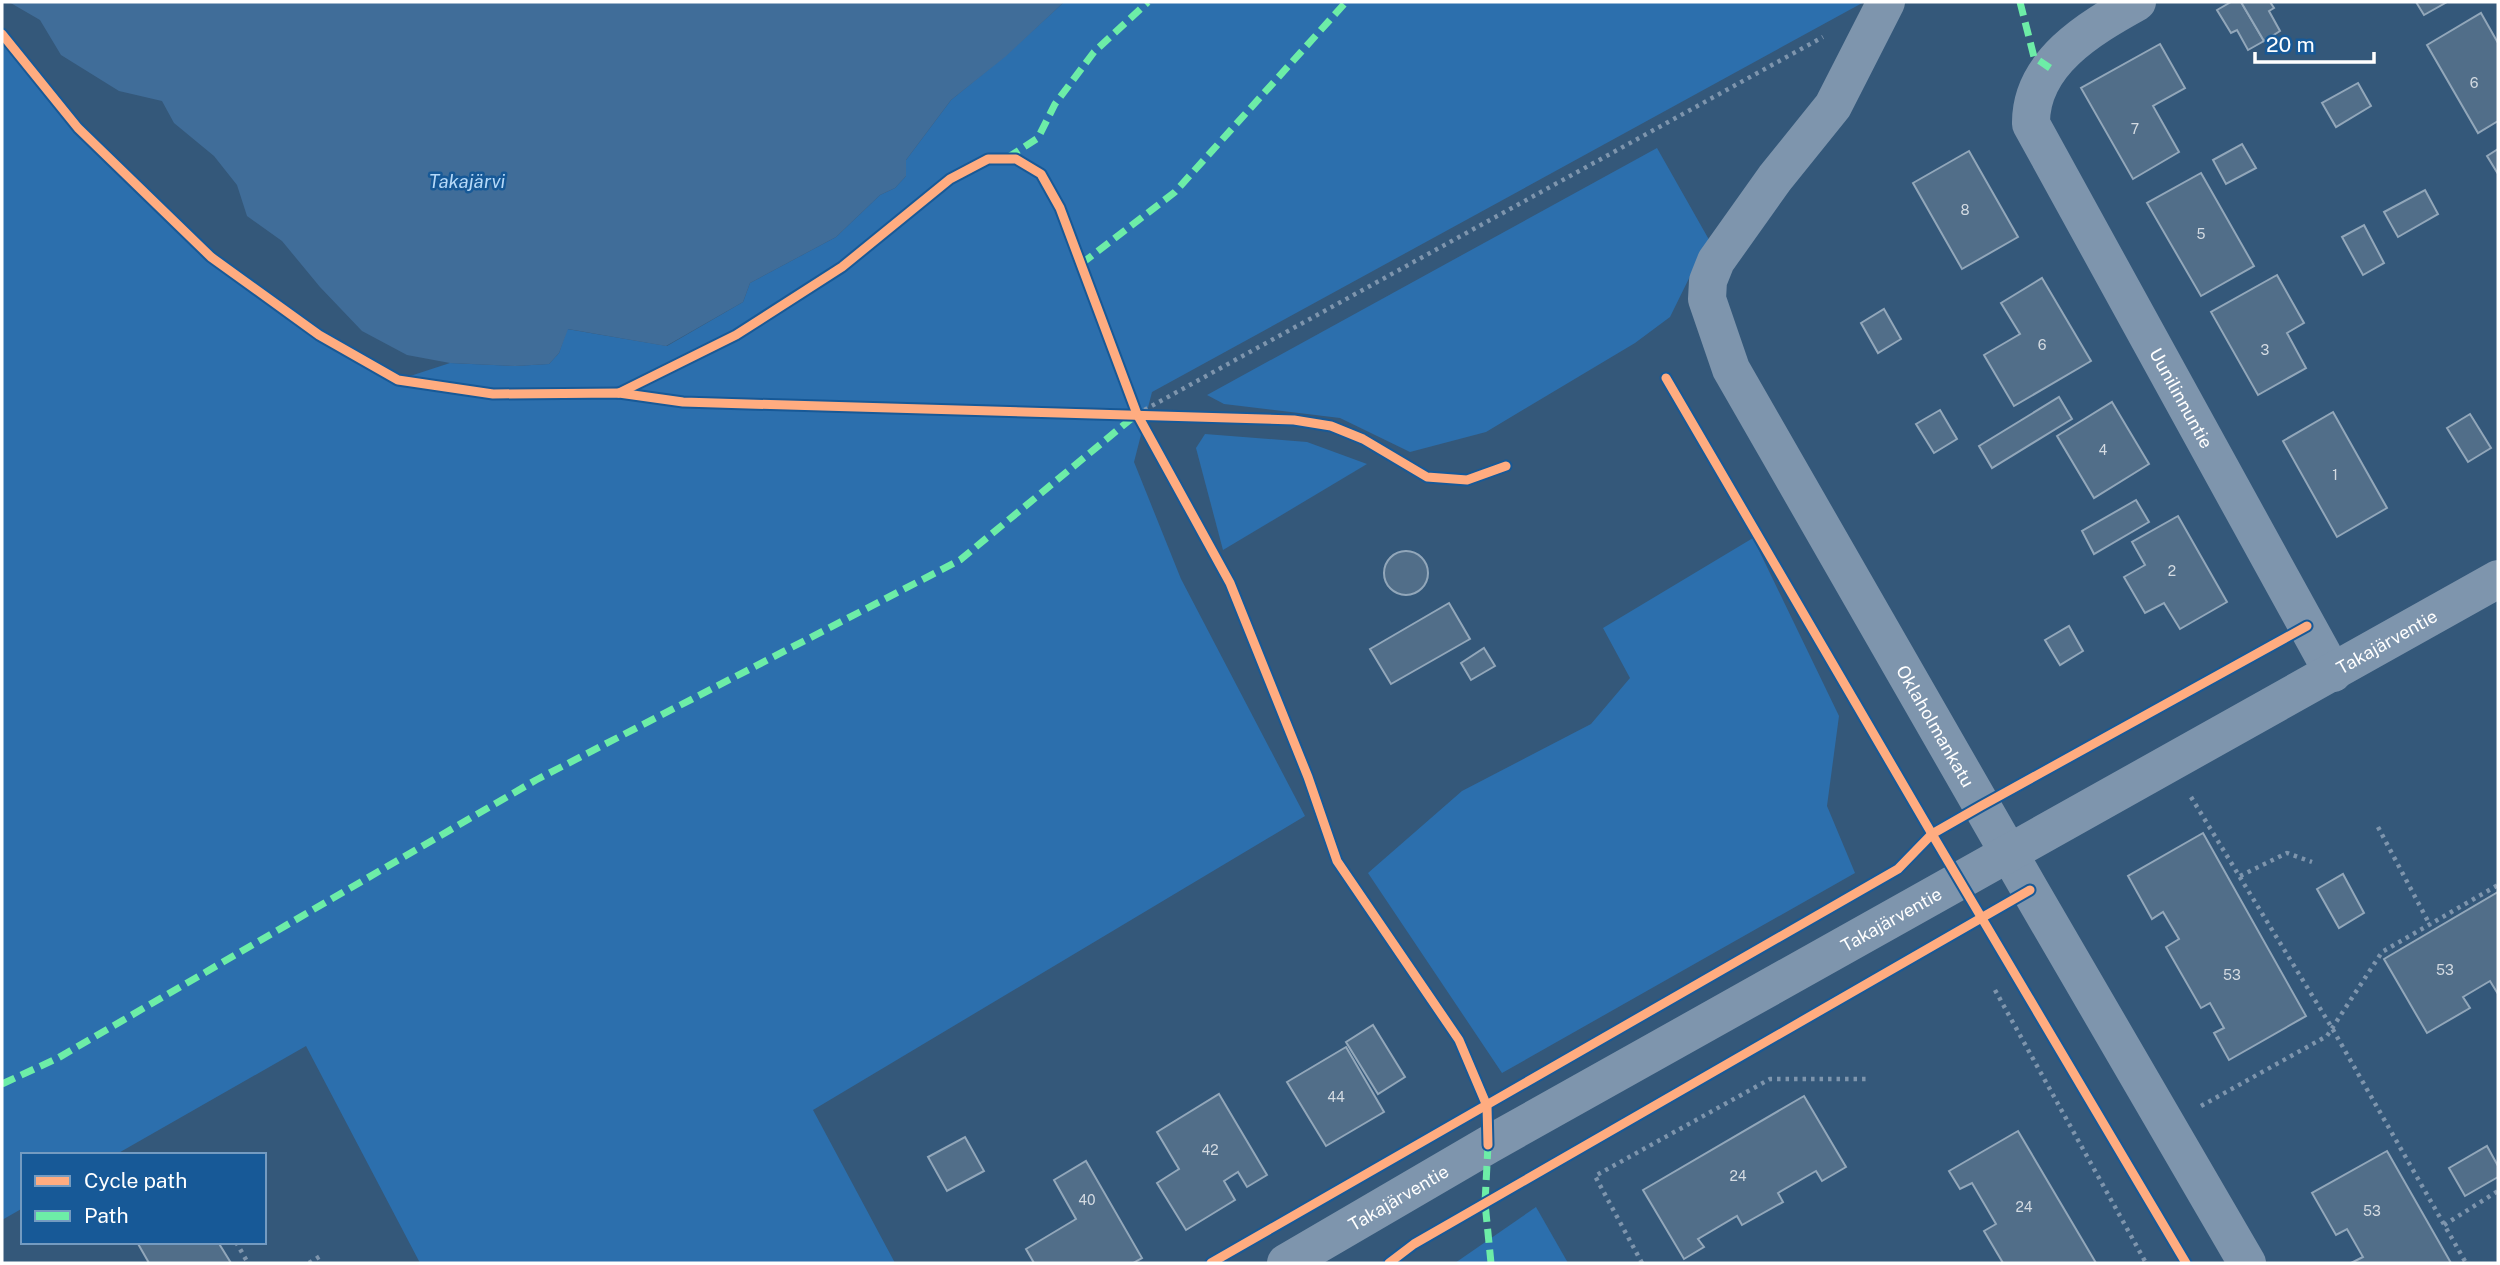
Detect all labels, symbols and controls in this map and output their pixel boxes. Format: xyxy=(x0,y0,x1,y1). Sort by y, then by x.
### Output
scale bar xyxy=(2255,21,2374,65)
text: 20 m xyxy=(2266,32,2315,57)
house number: 6 xyxy=(2470,75,2479,91)
house number: 7 xyxy=(2131,121,2139,137)
water label: Takajärvi xyxy=(429,170,506,192)
house number: 8 xyxy=(1960,202,1970,218)
house number: 5 xyxy=(2197,226,2206,242)
house number: 6 xyxy=(2038,337,2047,353)
house number: 3 xyxy=(2261,342,2270,358)
street label: Uunilinnuntie xyxy=(2146,344,2218,452)
house number: 4 xyxy=(2099,442,2108,458)
house number: 1 xyxy=(2332,467,2338,483)
house number: 2 xyxy=(2168,563,2176,579)
street label: Takajärventie xyxy=(2333,605,2441,678)
street label: Oklaholmankatu xyxy=(1893,661,1979,791)
street label: Takajärventie xyxy=(1837,883,1945,956)
house number: 53 xyxy=(2436,962,2454,978)
house number: 53 xyxy=(2223,967,2241,983)
house number: 44 xyxy=(1327,1089,1345,1105)
house number: 42 xyxy=(1201,1142,1219,1158)
legend xyxy=(21,1153,266,1244)
street label: Takajärventie xyxy=(1345,1160,1452,1235)
text: Cycle path xyxy=(84,1168,187,1193)
house number: 24 xyxy=(1729,1168,1747,1184)
house number: 40 xyxy=(1078,1192,1096,1208)
house number: 24 xyxy=(2015,1199,2033,1215)
text: Path xyxy=(84,1203,129,1228)
house number: 53 xyxy=(2363,1203,2381,1219)

